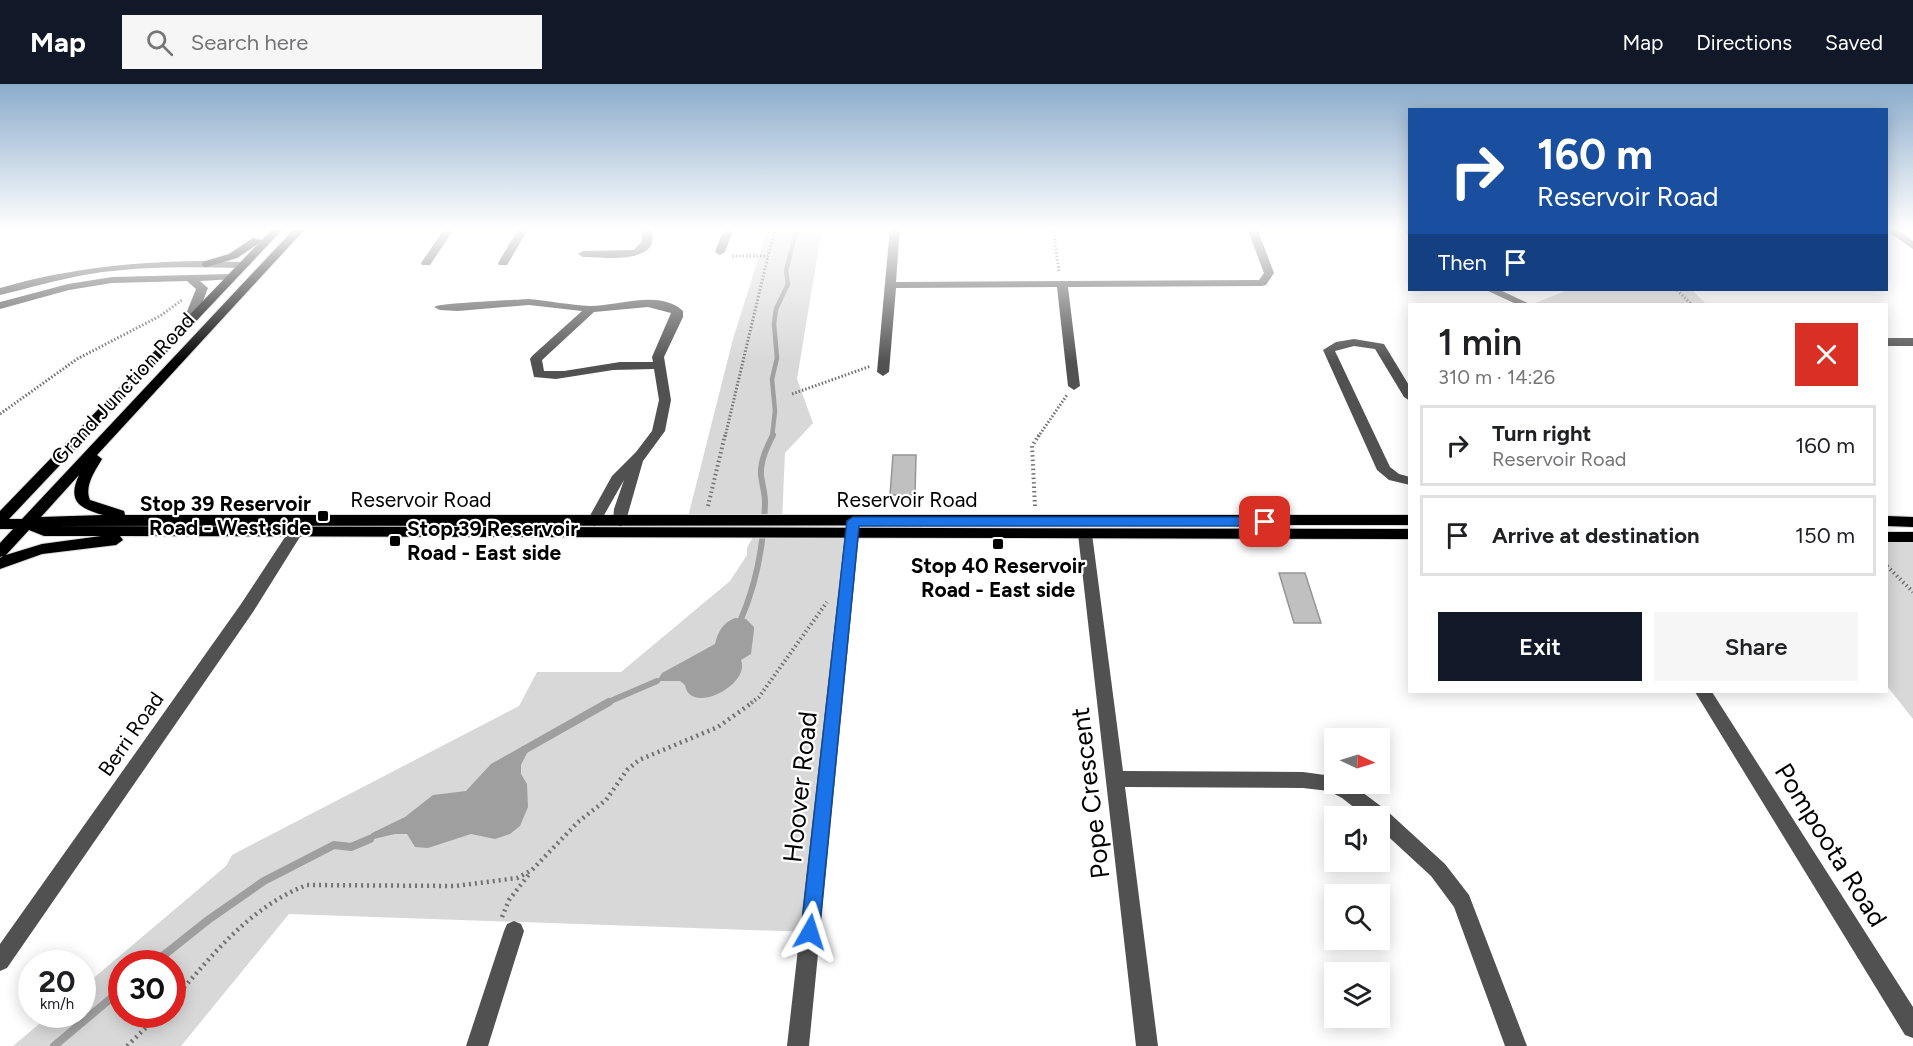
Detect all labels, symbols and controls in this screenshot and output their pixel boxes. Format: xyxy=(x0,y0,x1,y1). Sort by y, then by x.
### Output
search box xyxy=(122,15,542,69)
text: Map xyxy=(30,25,86,59)
icon: search xyxy=(143,26,176,59)
text: Search here xyxy=(191,29,308,56)
text: Map xyxy=(1622,30,1663,55)
text: Directions xyxy=(1696,30,1792,55)
text: Saved xyxy=(1825,30,1883,55)
text: 160 m xyxy=(1537,129,1653,180)
icon: right xyxy=(1438,132,1516,210)
text: Reservoir Road xyxy=(1537,180,1719,213)
icon: arrive xyxy=(1499,246,1532,279)
text: Then xyxy=(1438,249,1487,276)
street label: Grand Junction Road xyxy=(46,307,200,470)
text: 1 min xyxy=(1438,321,1522,364)
button: close xyxy=(1795,323,1858,386)
text: 310 m · 14:26 xyxy=(1438,365,1555,389)
text: Turn right xyxy=(1492,420,1591,447)
icon: right xyxy=(1441,429,1474,462)
text: 160 m xyxy=(1795,432,1855,459)
text: Reservoir Road xyxy=(1492,447,1627,471)
street label: Reservoir Road xyxy=(350,487,492,512)
street label: Reservoir Road xyxy=(836,487,978,512)
place label: Stop 39 Reservoir Road - West side xyxy=(140,491,311,540)
pin xyxy=(1239,496,1290,547)
icon: arrive xyxy=(1248,505,1281,538)
marker: Stop 39 Reservoir Road - West side xyxy=(316,509,330,523)
place label: Stop 39 Reservoir Road - East side xyxy=(407,516,578,565)
icon: arrive xyxy=(1441,519,1474,552)
text: Arrive at destination xyxy=(1492,522,1700,549)
text: 150 m xyxy=(1795,522,1855,549)
marker: Stop 39 Reservoir Road - East side xyxy=(388,534,402,548)
marker: Stop 40 Reservoir Road - East side xyxy=(991,537,1005,551)
place label: Stop 40 Reservoir Road - East side xyxy=(911,553,1085,602)
button: Exit xyxy=(1438,612,1642,681)
button: Share xyxy=(1654,612,1858,681)
street label: Berri Road xyxy=(93,687,169,781)
street label: Pope Crescent xyxy=(1064,705,1116,880)
street label: Hoover Road xyxy=(776,710,824,864)
north arrow xyxy=(1324,728,1390,794)
map controls xyxy=(1324,728,1390,1028)
street label: Pompoota Road xyxy=(1768,757,1894,933)
button: sound xyxy=(1324,806,1390,872)
button: search xyxy=(1324,884,1390,950)
position arrow xyxy=(778,900,842,964)
speed limit sign: 30 xyxy=(108,950,186,1028)
button: layers xyxy=(1324,962,1390,1028)
text: 20 xyxy=(39,963,75,1000)
text: km/h xyxy=(40,995,74,1013)

